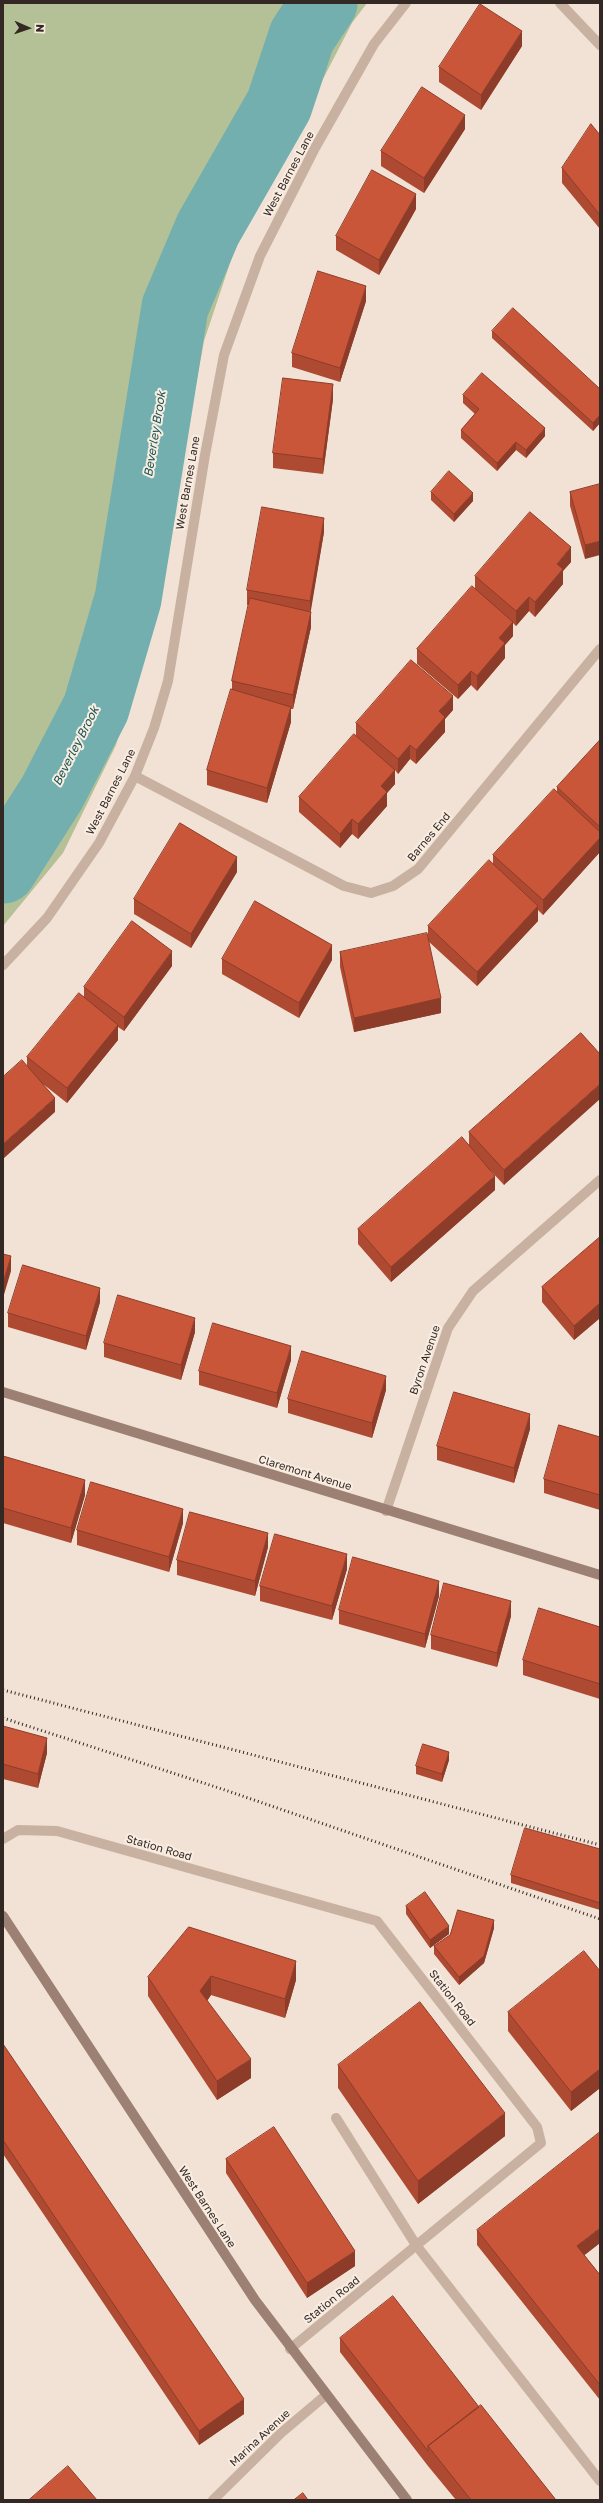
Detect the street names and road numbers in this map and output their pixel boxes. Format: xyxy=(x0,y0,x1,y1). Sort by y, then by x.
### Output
street label: West Barnes Lane xyxy=(261,129,317,219)
street label: West Barnes Lane xyxy=(173,435,203,531)
street label: West Barnes Lane xyxy=(84,747,138,837)
street label: Barnes End xyxy=(405,810,453,864)
street label: Byron Avenue xyxy=(407,1324,443,1396)
street label: Claremont Avenue xyxy=(257,1453,353,1493)
street label: Station Road xyxy=(125,1832,193,1864)
street label: Station Road xyxy=(426,1967,478,2029)
street label: West Barnes Lane xyxy=(176,2164,238,2250)
street label: Station Road xyxy=(302,2274,362,2326)
street label: Marina Avenue xyxy=(227,2407,293,2469)

